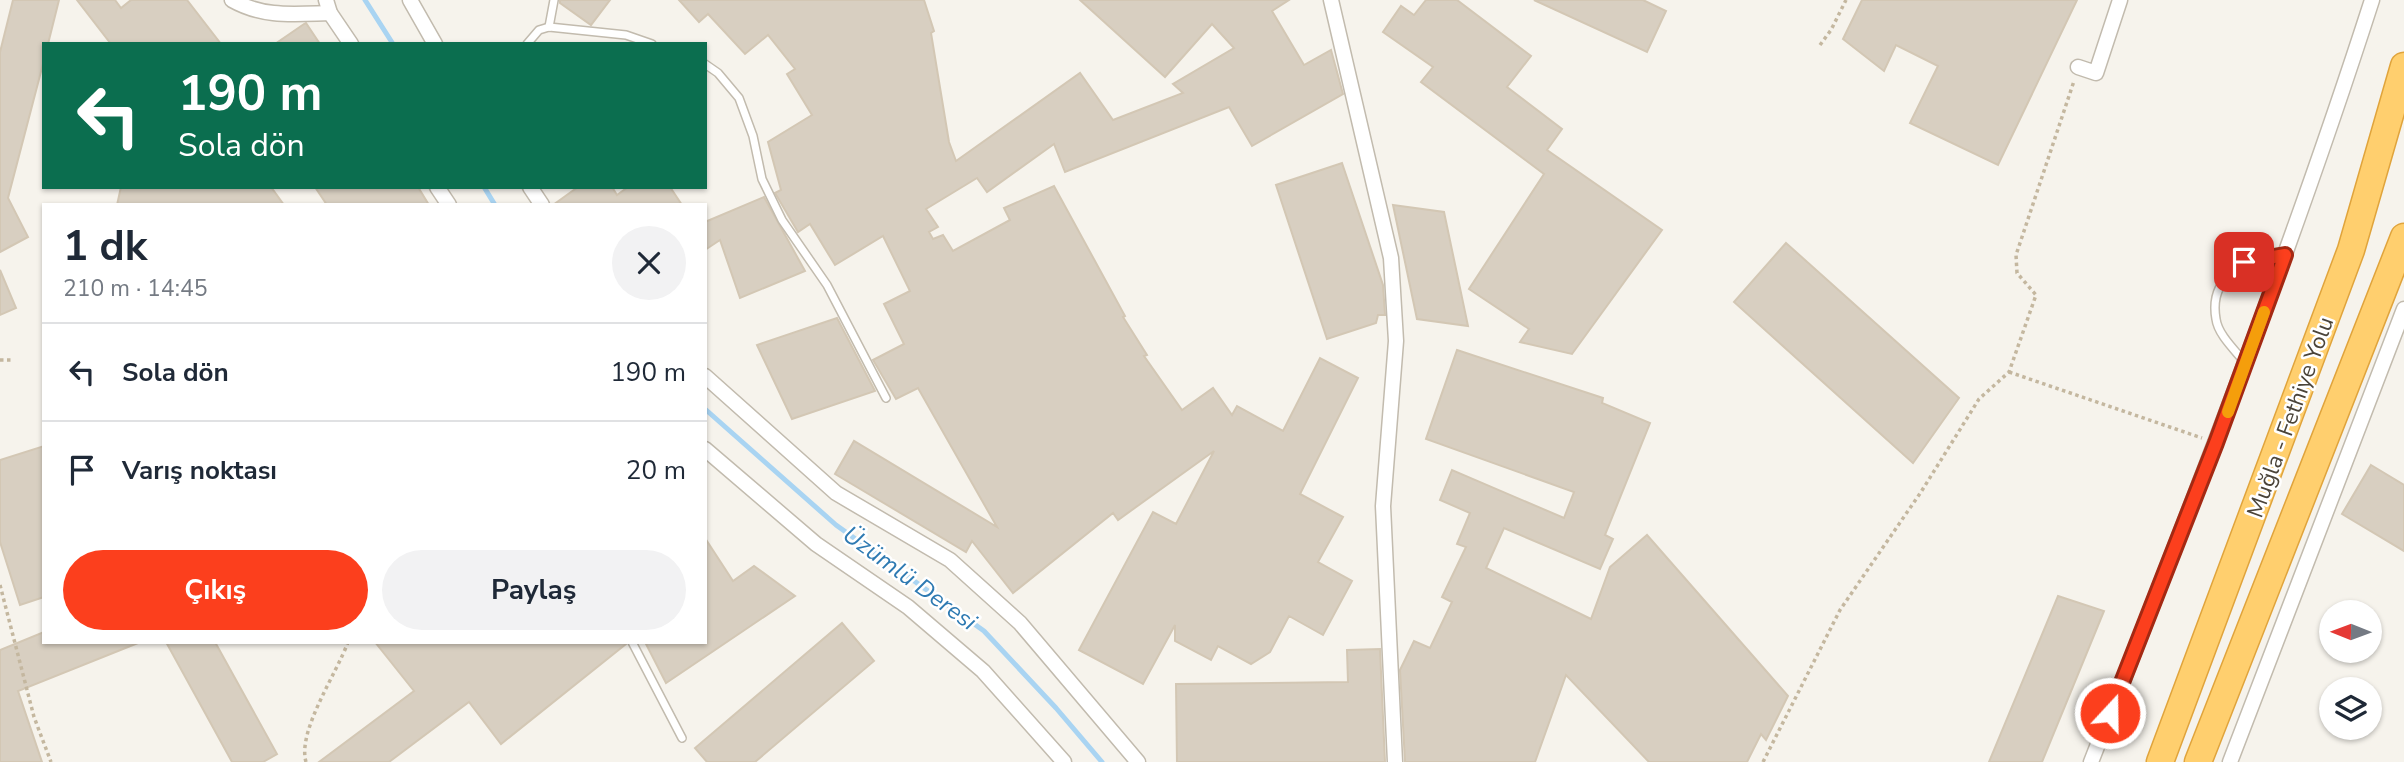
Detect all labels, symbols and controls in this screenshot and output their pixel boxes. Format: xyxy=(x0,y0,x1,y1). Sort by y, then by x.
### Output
text: 190 m xyxy=(178,60,322,127)
icon: left xyxy=(63,70,154,161)
text: Sola dön xyxy=(178,124,305,167)
text: 1 dk xyxy=(63,218,147,275)
button: close xyxy=(612,226,686,300)
pin xyxy=(2214,232,2274,292)
icon: arrive xyxy=(2225,243,2263,281)
text: 210 m · 14:45 xyxy=(63,273,208,304)
street label: Muğla - Fethiye Yolu xyxy=(2240,312,2341,522)
icon: left xyxy=(63,353,101,391)
text: Sola dön xyxy=(122,355,229,390)
text: 190 m xyxy=(610,355,686,390)
icon: arrive xyxy=(63,451,101,489)
text: Varış noktası xyxy=(122,453,277,488)
text: 20 m xyxy=(626,453,686,488)
water label: Üzümlü Deresi xyxy=(837,519,984,638)
button: Çıkış xyxy=(63,550,368,630)
button: Paylaş xyxy=(382,550,686,630)
north arrow xyxy=(2319,600,2382,663)
map controls xyxy=(2319,600,2382,740)
position arrow xyxy=(2073,676,2147,750)
button: layers xyxy=(2319,677,2382,740)

